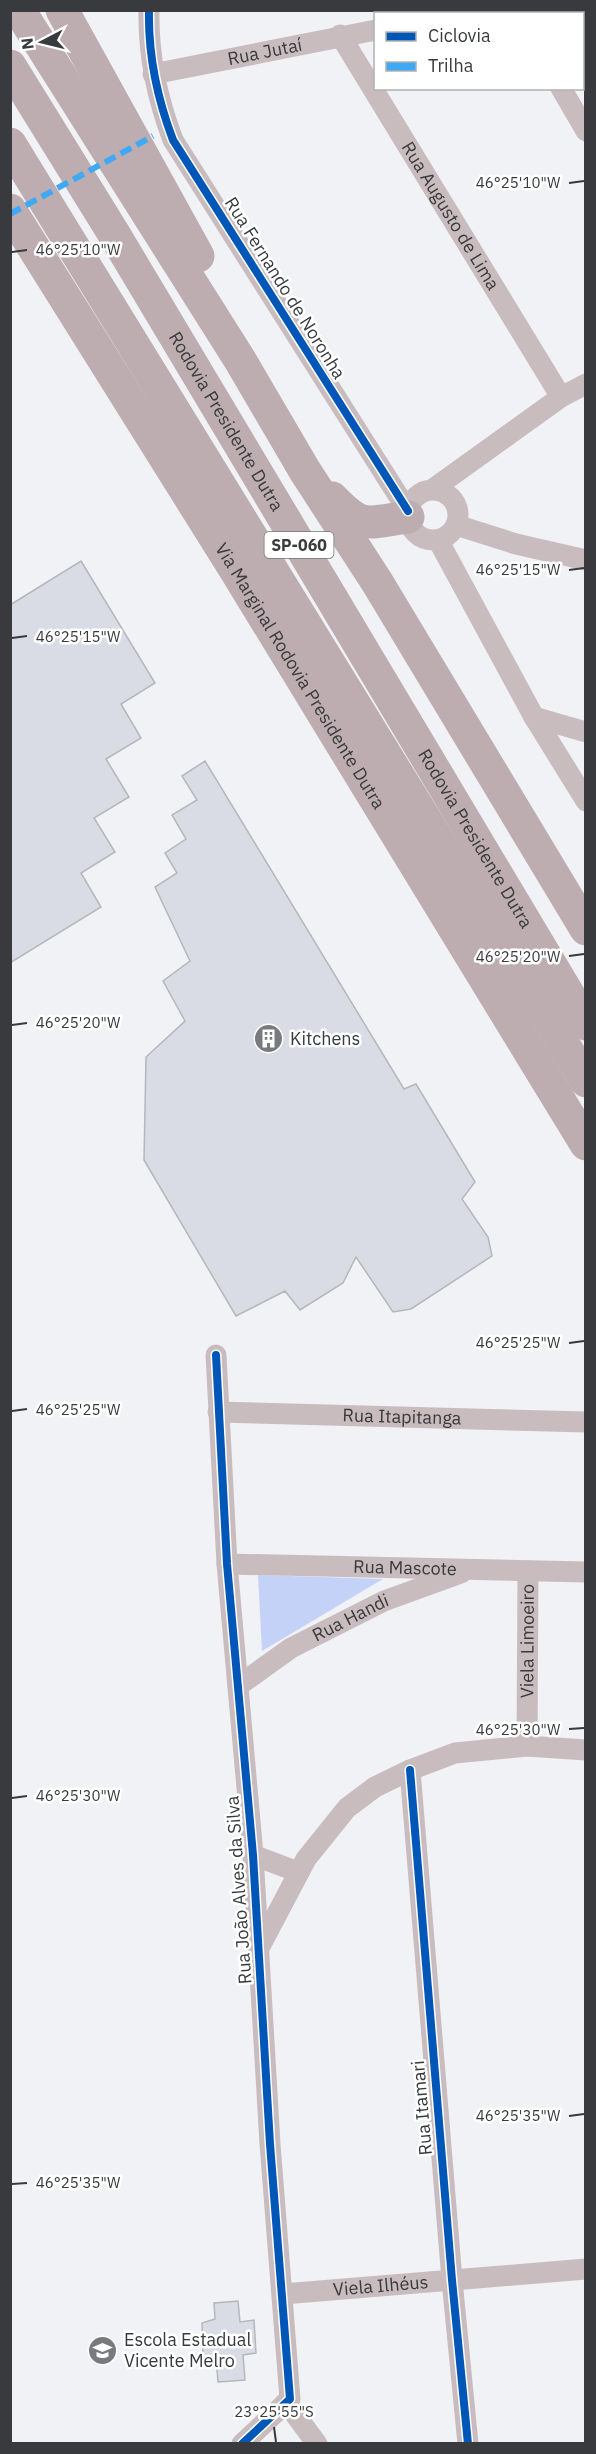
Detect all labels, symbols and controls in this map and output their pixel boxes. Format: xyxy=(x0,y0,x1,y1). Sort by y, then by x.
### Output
north arrow xyxy=(12,12,72,72)
legend xyxy=(374,12,584,90)
text: Ciclovia xyxy=(428,24,491,47)
street label: Rua Jutaí xyxy=(225,33,305,70)
text: N xyxy=(16,37,38,51)
text: Trilha xyxy=(428,54,474,77)
street label: Rua Augusto de Lima xyxy=(397,137,505,294)
text: 46°25'10"W xyxy=(476,173,561,192)
street label: Rua Fernando de Noronha xyxy=(220,192,351,383)
text: 46°25'10"W xyxy=(36,240,121,259)
street label: Rodovia Presidente Dutra xyxy=(164,327,289,516)
road number: SP-060 xyxy=(264,532,334,558)
street label: Via Marginal Rodovia Presidente Dutra xyxy=(210,538,391,814)
text: 46°25'15"W xyxy=(476,560,561,579)
text: 46°25'15"W xyxy=(36,627,121,646)
street label: Rodovia Presidente Dutra xyxy=(413,744,538,933)
text: 46°25'20"W xyxy=(476,947,561,966)
text: 46°25'20"W xyxy=(36,1013,121,1032)
building icon: Kitchens xyxy=(253,1023,285,1055)
place label: Kitchens xyxy=(290,1027,360,1050)
text: 46°25'25"W xyxy=(476,1333,561,1352)
text: 46°25'25"W xyxy=(36,1400,121,1419)
street label: Rua Itapitanga xyxy=(342,1403,462,1430)
street label: Rua Mascote xyxy=(353,1555,457,1580)
street label: Viela Limoeiro xyxy=(515,1584,539,1698)
street label: Rua Handi xyxy=(308,1588,392,1646)
text: 46°25'30"W xyxy=(476,1720,561,1739)
text: 46°25'30"W xyxy=(36,1786,121,1805)
street label: Rua João Alves da Silva xyxy=(220,1795,257,1985)
street label: Rua Itamari xyxy=(406,2060,437,2156)
text: 46°25'35"W xyxy=(476,2106,561,2125)
text: 46°25'35"W xyxy=(36,2173,121,2192)
street label: Viela Ilhéus xyxy=(332,2270,429,2301)
place label: Escola Estadual Vicente Melro xyxy=(124,2328,251,2372)
school or university icon: Escola Estadual Vicente Melro xyxy=(87,2334,119,2366)
text: 23°25'55"S xyxy=(234,2402,314,2421)

